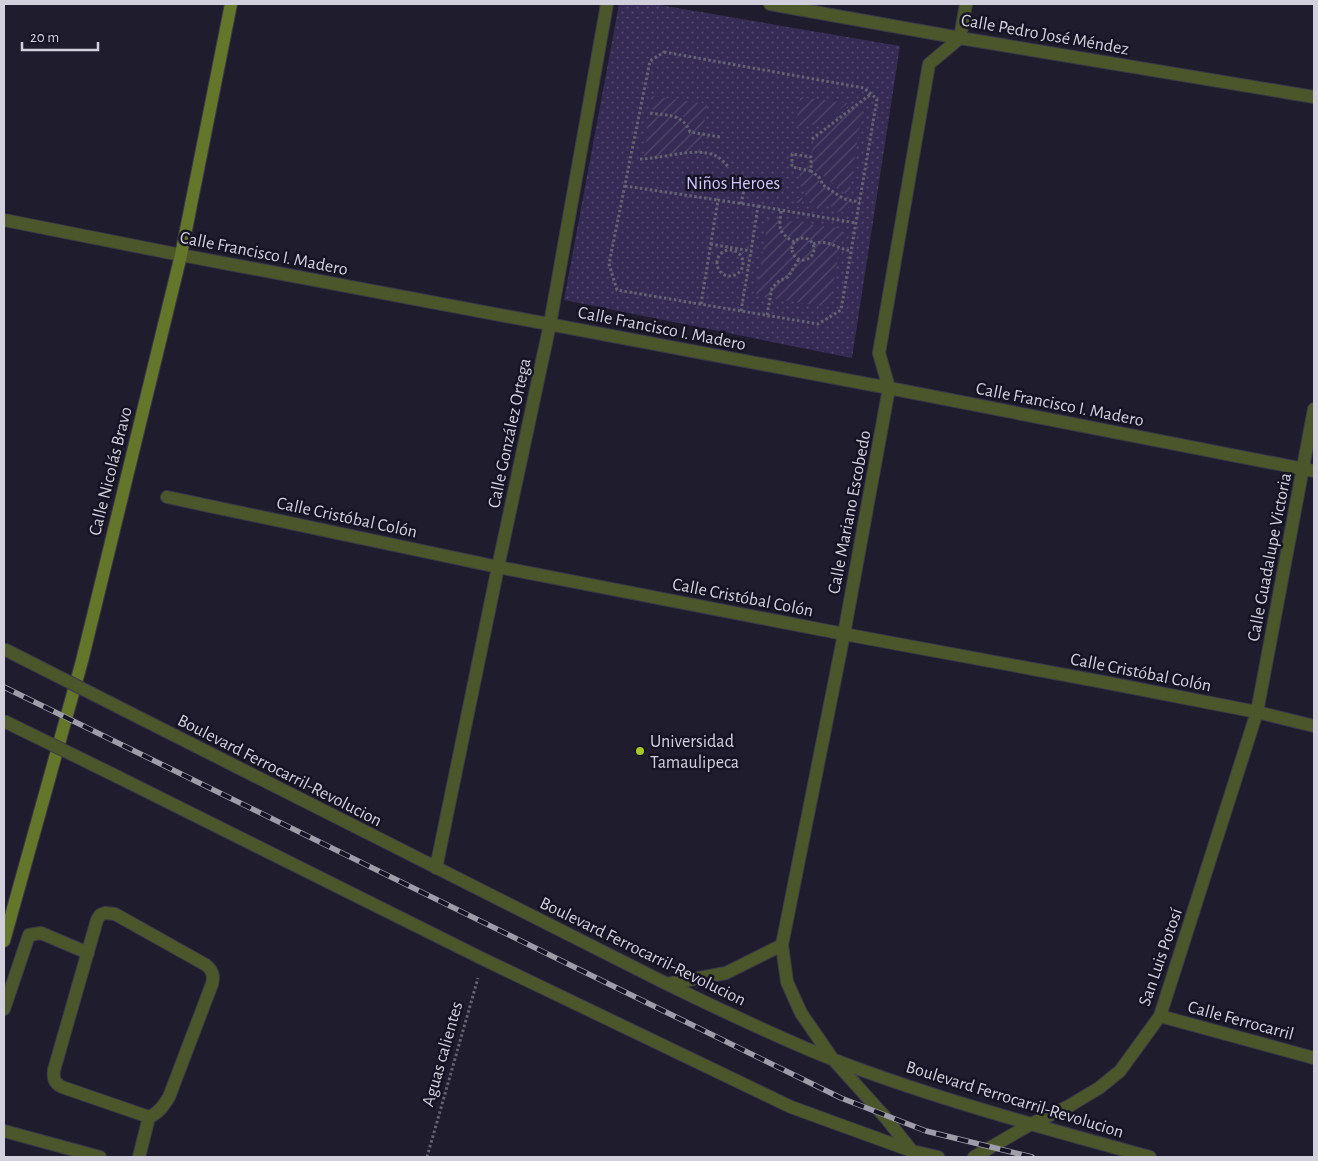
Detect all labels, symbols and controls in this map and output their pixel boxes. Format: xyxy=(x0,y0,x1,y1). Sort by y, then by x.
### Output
street label: Calle Pedro José Méndez xyxy=(959,11,1130,59)
scale bar xyxy=(22,20,99,52)
text: 20 m xyxy=(30,30,59,45)
park label: Niños Heroes xyxy=(686,175,780,193)
street label: Calle Francisco I. Madero xyxy=(178,229,349,279)
street label: Calle Francisco I. Madero xyxy=(576,304,747,354)
street label: Calle González Ortega xyxy=(485,357,535,510)
street label: Calle Francisco I. Madero xyxy=(974,380,1145,430)
street label: Calle Nicolás Bravo xyxy=(86,405,136,537)
street label: Calle Mariano Escobedo xyxy=(825,429,875,595)
street label: Calle Guadalupe Victoria xyxy=(1245,471,1295,643)
street label: Calle Cristóbal Colón xyxy=(275,494,419,542)
street label: Calle Cristóbal Colón xyxy=(671,575,815,620)
street label: Calle Cristóbal Colón xyxy=(1069,650,1213,695)
street label: Boulevard Ferrocarril-Revolucion xyxy=(174,711,385,830)
place label: Universidad Tamaulipeca xyxy=(650,733,739,772)
marker: Universidad Tamaulipeca xyxy=(634,745,646,757)
street label: Boulevard Ferrocarril-Revolucion xyxy=(537,894,748,1010)
street label: San Luis Potosí xyxy=(1136,906,1186,1008)
street label: Calle Ferrocarril xyxy=(1186,998,1296,1044)
street label: Aguas calientes xyxy=(419,1000,467,1109)
street label: Boulevard Ferrocarril-Revolucion xyxy=(904,1058,1126,1142)

